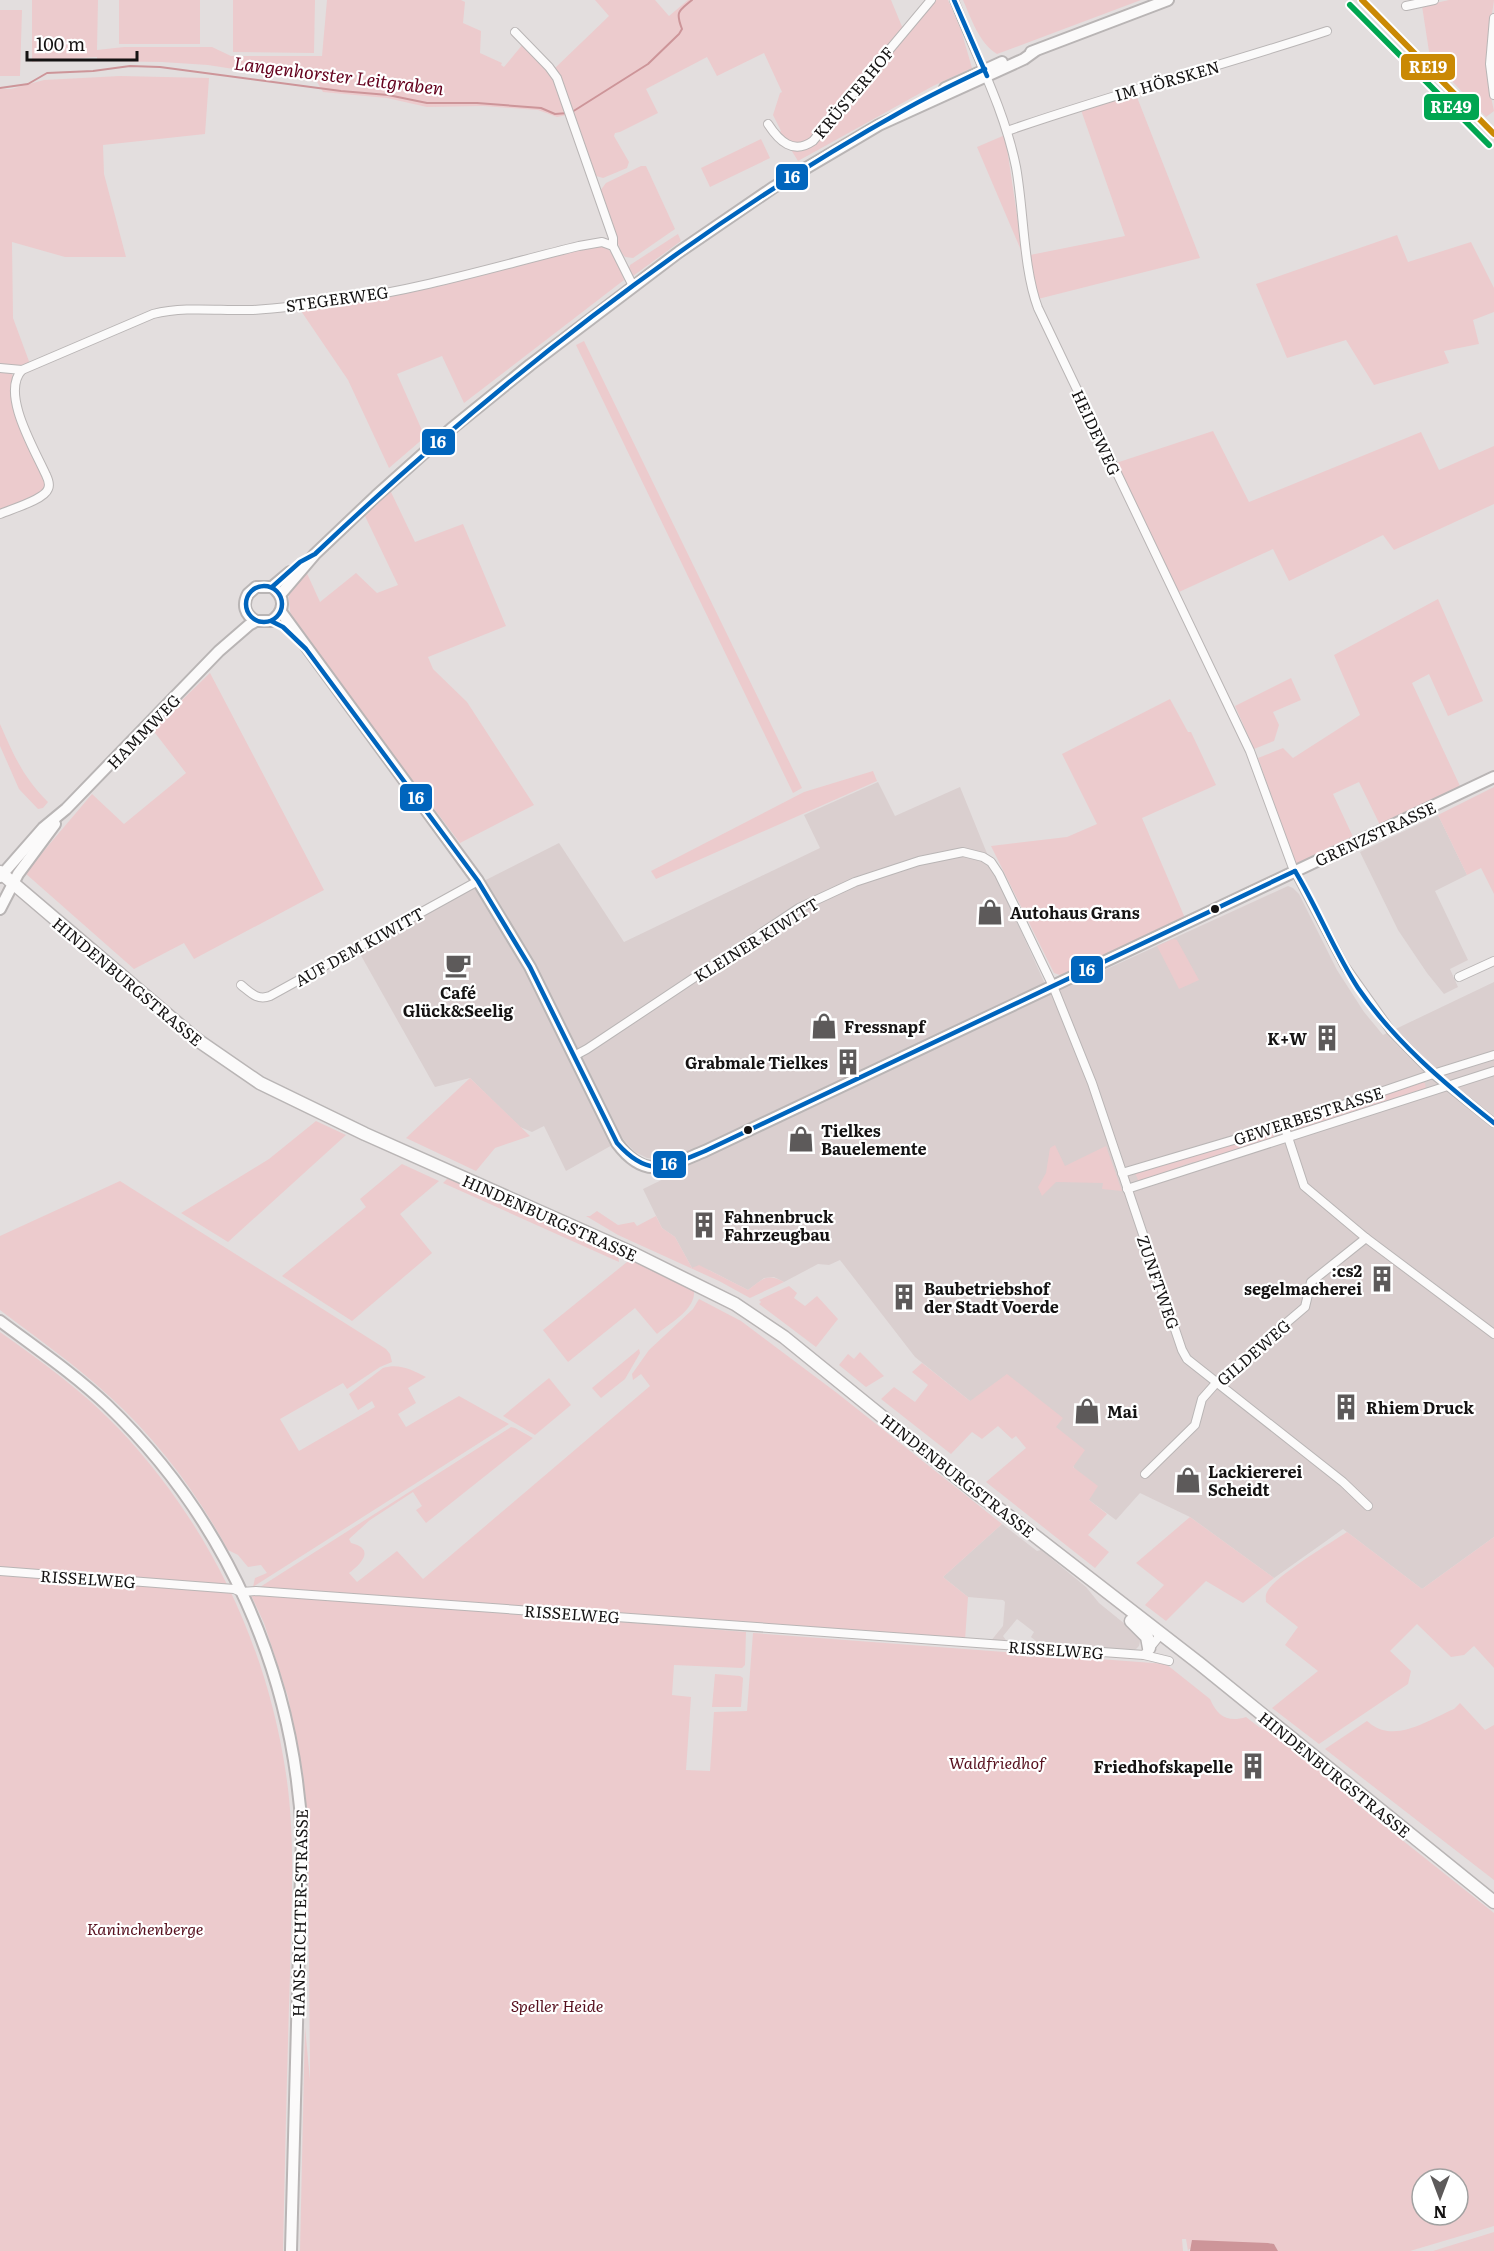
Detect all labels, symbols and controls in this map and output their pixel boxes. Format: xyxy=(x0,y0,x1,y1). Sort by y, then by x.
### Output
scale bar xyxy=(27,24,136,62)
text: 100 m xyxy=(36,30,85,57)
street label: KRÜSTERHOF xyxy=(807,41,899,143)
water label: Langenhorster Leitgraben xyxy=(233,49,446,101)
line badge: RE19 xyxy=(1400,53,1456,81)
street label: IM HÖRSKEN xyxy=(1112,54,1222,106)
text: RE19 xyxy=(1409,54,1447,78)
line badge: RE49 xyxy=(1423,93,1480,121)
text: RE49 xyxy=(1430,94,1472,118)
line badge: 16 xyxy=(775,163,809,191)
text: 16 xyxy=(784,164,800,188)
street label: STEGERWEG xyxy=(284,279,390,317)
street label: HEIDEWEG xyxy=(1067,385,1127,479)
line badge: 16 xyxy=(421,428,456,456)
text: 16 xyxy=(430,429,446,453)
street label: HAMMWEG xyxy=(101,688,185,774)
line badge: 16 xyxy=(399,783,433,812)
text: 16 xyxy=(408,785,424,809)
street label: GRENZSTRASSE xyxy=(1310,794,1440,872)
street label: KLEINER KIWITT xyxy=(689,891,823,987)
shop icon: Autohaus Grans xyxy=(975,897,1005,927)
street label: AUF DEM KIWITT xyxy=(290,900,428,992)
place label: Autohaus Grans xyxy=(1010,900,1140,924)
unlabelled marker xyxy=(1209,903,1221,915)
street label: HINDENBURGSTRASSE xyxy=(48,911,208,1051)
cafe icon: Café Glück&Seelig xyxy=(443,950,473,980)
line badge: 16 xyxy=(1070,955,1104,984)
text: 16 xyxy=(1079,957,1095,981)
place label: Café Glück&Seelig xyxy=(403,980,514,1022)
shop icon: Fressnapf xyxy=(809,1011,839,1041)
place label: Fressnapf xyxy=(844,1014,927,1038)
building icon: K+W xyxy=(1312,1023,1342,1053)
place label: K+W xyxy=(1267,1026,1307,1050)
building icon: Grabmale Tielkes xyxy=(833,1047,863,1077)
place label: Grabmale Tielkes xyxy=(685,1050,828,1074)
street label: GEWERBESTRASSE xyxy=(1230,1079,1386,1151)
place label: Tielkes Bauelemente xyxy=(821,1118,927,1160)
unlabelled marker xyxy=(742,1124,754,1136)
shop icon: Tielkes Bauelemente xyxy=(786,1124,816,1154)
line badge: 16 xyxy=(652,1150,687,1179)
text: 16 xyxy=(661,1151,677,1175)
street label: HINDENBURGSTRASSE xyxy=(459,1168,641,1266)
place label: Fahnenbruck Fahrzeugbau xyxy=(724,1204,834,1246)
building icon: Fahnenbruck Fahrzeugbau xyxy=(689,1210,719,1240)
street label: ZUNFTWEG xyxy=(1132,1232,1186,1332)
place label: :cs2 segelmacherei xyxy=(1244,1258,1362,1300)
building icon: :cs2 segelmacherei xyxy=(1367,1264,1397,1294)
place label: Baubetriebshof der Stadt Voerde xyxy=(924,1276,1059,1318)
building icon: Baubetriebshof der Stadt Voerde xyxy=(889,1282,919,1312)
street label: GILDEWEG xyxy=(1211,1313,1295,1391)
building icon: Rhiem Druck xyxy=(1331,1392,1361,1422)
place label: Rhiem Druck xyxy=(1366,1395,1474,1419)
shop icon: Mai xyxy=(1072,1396,1102,1426)
place label: Mai xyxy=(1107,1399,1138,1423)
street label: HINDENBURGSTRASSE xyxy=(876,1407,1040,1543)
place label: Lackiererei Scheidt xyxy=(1208,1459,1302,1501)
shop icon: Lackiererei Scheidt xyxy=(1173,1465,1203,1495)
street label: RISSELWEG xyxy=(39,1563,137,1593)
street label: RISSELWEG xyxy=(523,1598,621,1628)
street label: RISSELWEG xyxy=(1007,1634,1105,1664)
street label: HINDENBURGSTRASSE xyxy=(1254,1705,1416,1843)
park label: Waldfriedhof xyxy=(949,1750,1047,1774)
building icon: Friedhofskapelle xyxy=(1238,1751,1268,1781)
place label: Friedhofskapelle xyxy=(1093,1754,1233,1778)
street label: HANS-RICHTER-STRASSE xyxy=(285,1809,313,2017)
park label: Kaninchenberge xyxy=(87,1916,203,1940)
park label: Speller Heide xyxy=(511,1993,603,2017)
north arrow xyxy=(1410,2167,1470,2227)
text: N xyxy=(1433,2201,1447,2225)

